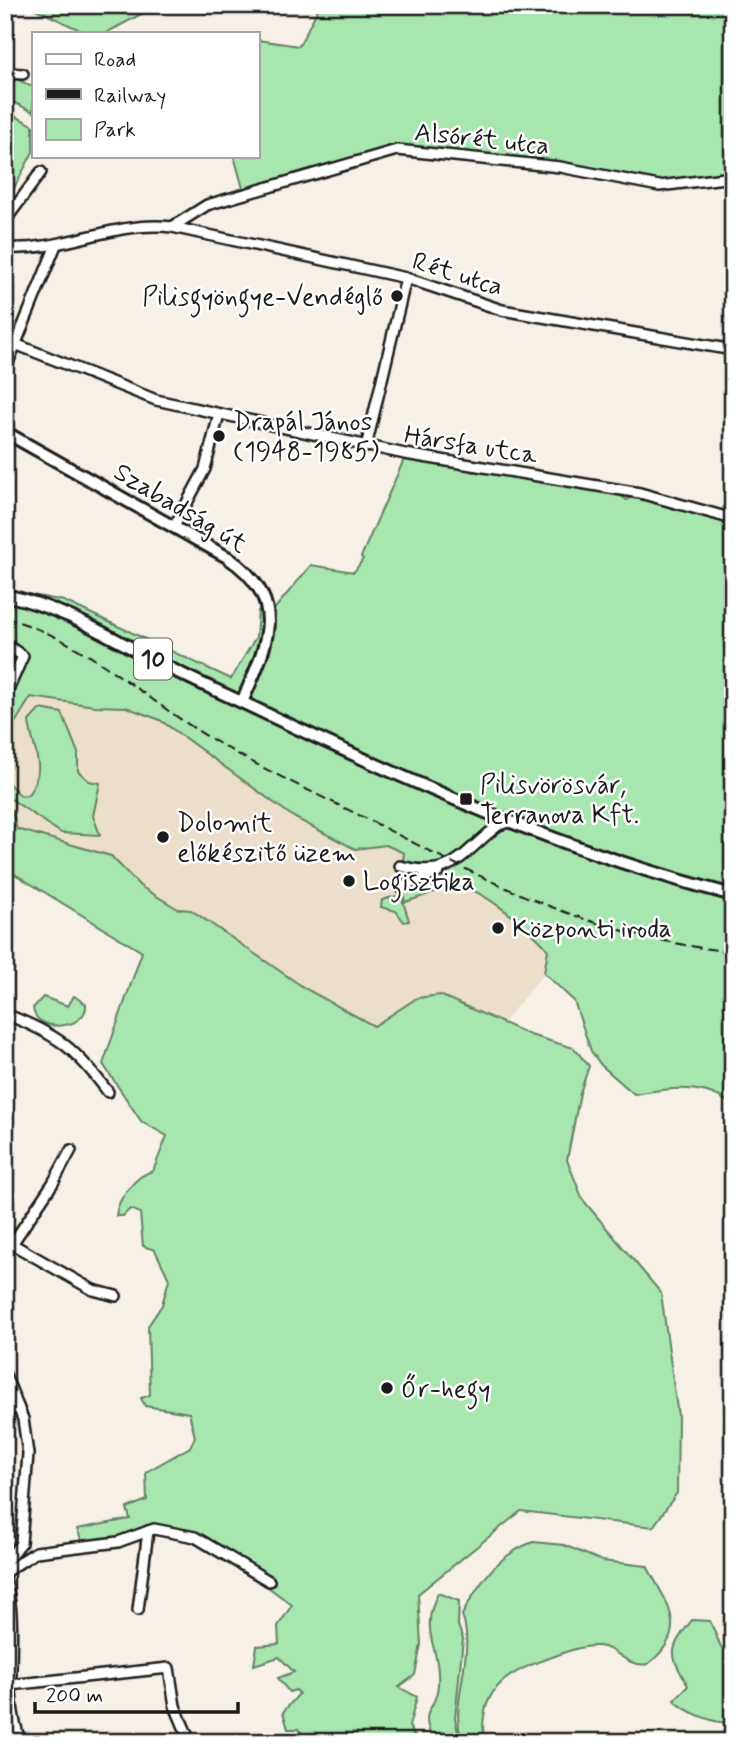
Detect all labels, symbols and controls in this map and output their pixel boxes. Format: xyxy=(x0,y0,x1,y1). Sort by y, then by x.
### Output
legend xyxy=(32,32,259,158)
text: Road xyxy=(94,46,136,74)
text: Railway xyxy=(94,82,166,110)
text: Park xyxy=(94,116,136,144)
street label: Alsórét utca xyxy=(413,116,551,164)
street label: Rét utca xyxy=(408,245,507,305)
place label: Pilisgyöngye-Vendéglő xyxy=(142,281,383,318)
marker: Pilisgyöngye-Vendéglő xyxy=(389,288,405,304)
place label: Drapál János (1948-1985) xyxy=(233,406,379,470)
street label: Hársfa utca xyxy=(402,419,540,473)
marker: Drapál János (1948-1985) xyxy=(211,428,227,444)
street label: Szabadság út xyxy=(107,456,253,562)
road number: 10 xyxy=(134,638,172,680)
place label: Pilisvörösvár, Terranova Kft. xyxy=(480,769,639,833)
marker: Pilisvörösvár, Terranova Kft. xyxy=(458,791,474,807)
place label: Dolomit előkészitő üzem xyxy=(177,807,356,871)
marker: Dolomit előkészitő üzem xyxy=(155,829,171,845)
place label: Logisztika xyxy=(363,866,475,903)
marker: Logisztika xyxy=(341,873,357,889)
place label: Központi iroda xyxy=(512,913,672,947)
marker: Központi iroda xyxy=(490,920,506,936)
place label: Őr-hegy xyxy=(401,1372,491,1410)
marker: Őr-hegy xyxy=(379,1380,395,1396)
scale bar xyxy=(35,1670,238,1714)
text: 200 m xyxy=(46,1682,103,1710)

